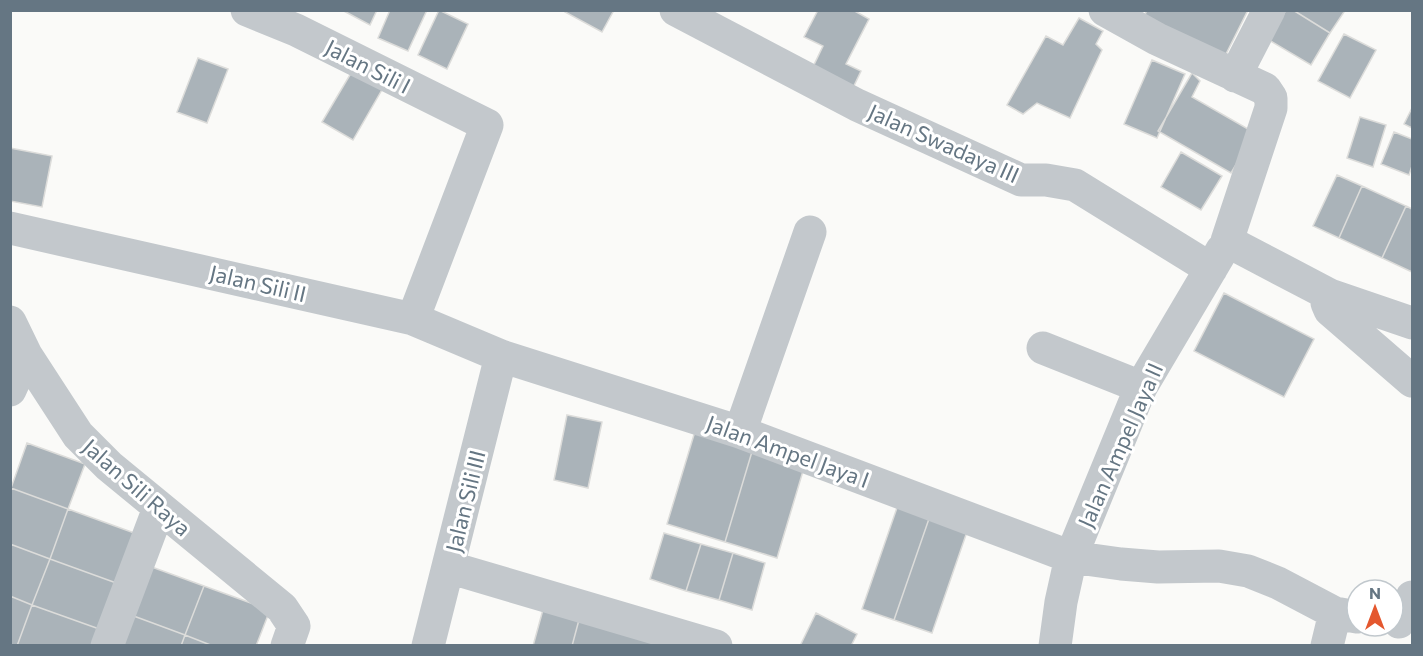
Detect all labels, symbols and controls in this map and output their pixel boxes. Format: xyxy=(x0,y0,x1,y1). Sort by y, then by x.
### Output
street label: Jalan Sili I xyxy=(321,33,415,99)
street label: Jalan Swadaya III xyxy=(864,98,1024,188)
street label: Jalan Sili II xyxy=(207,259,309,307)
street label: Jalan Ampel Jaya II xyxy=(1072,358,1168,532)
street label: Jalan Ampel Jaya I xyxy=(703,409,873,493)
street label: Jalan Sili Raya xyxy=(77,433,197,541)
street label: Jalan Sili III xyxy=(439,447,491,555)
north arrow xyxy=(1345,578,1405,638)
text: N xyxy=(1369,583,1381,602)

